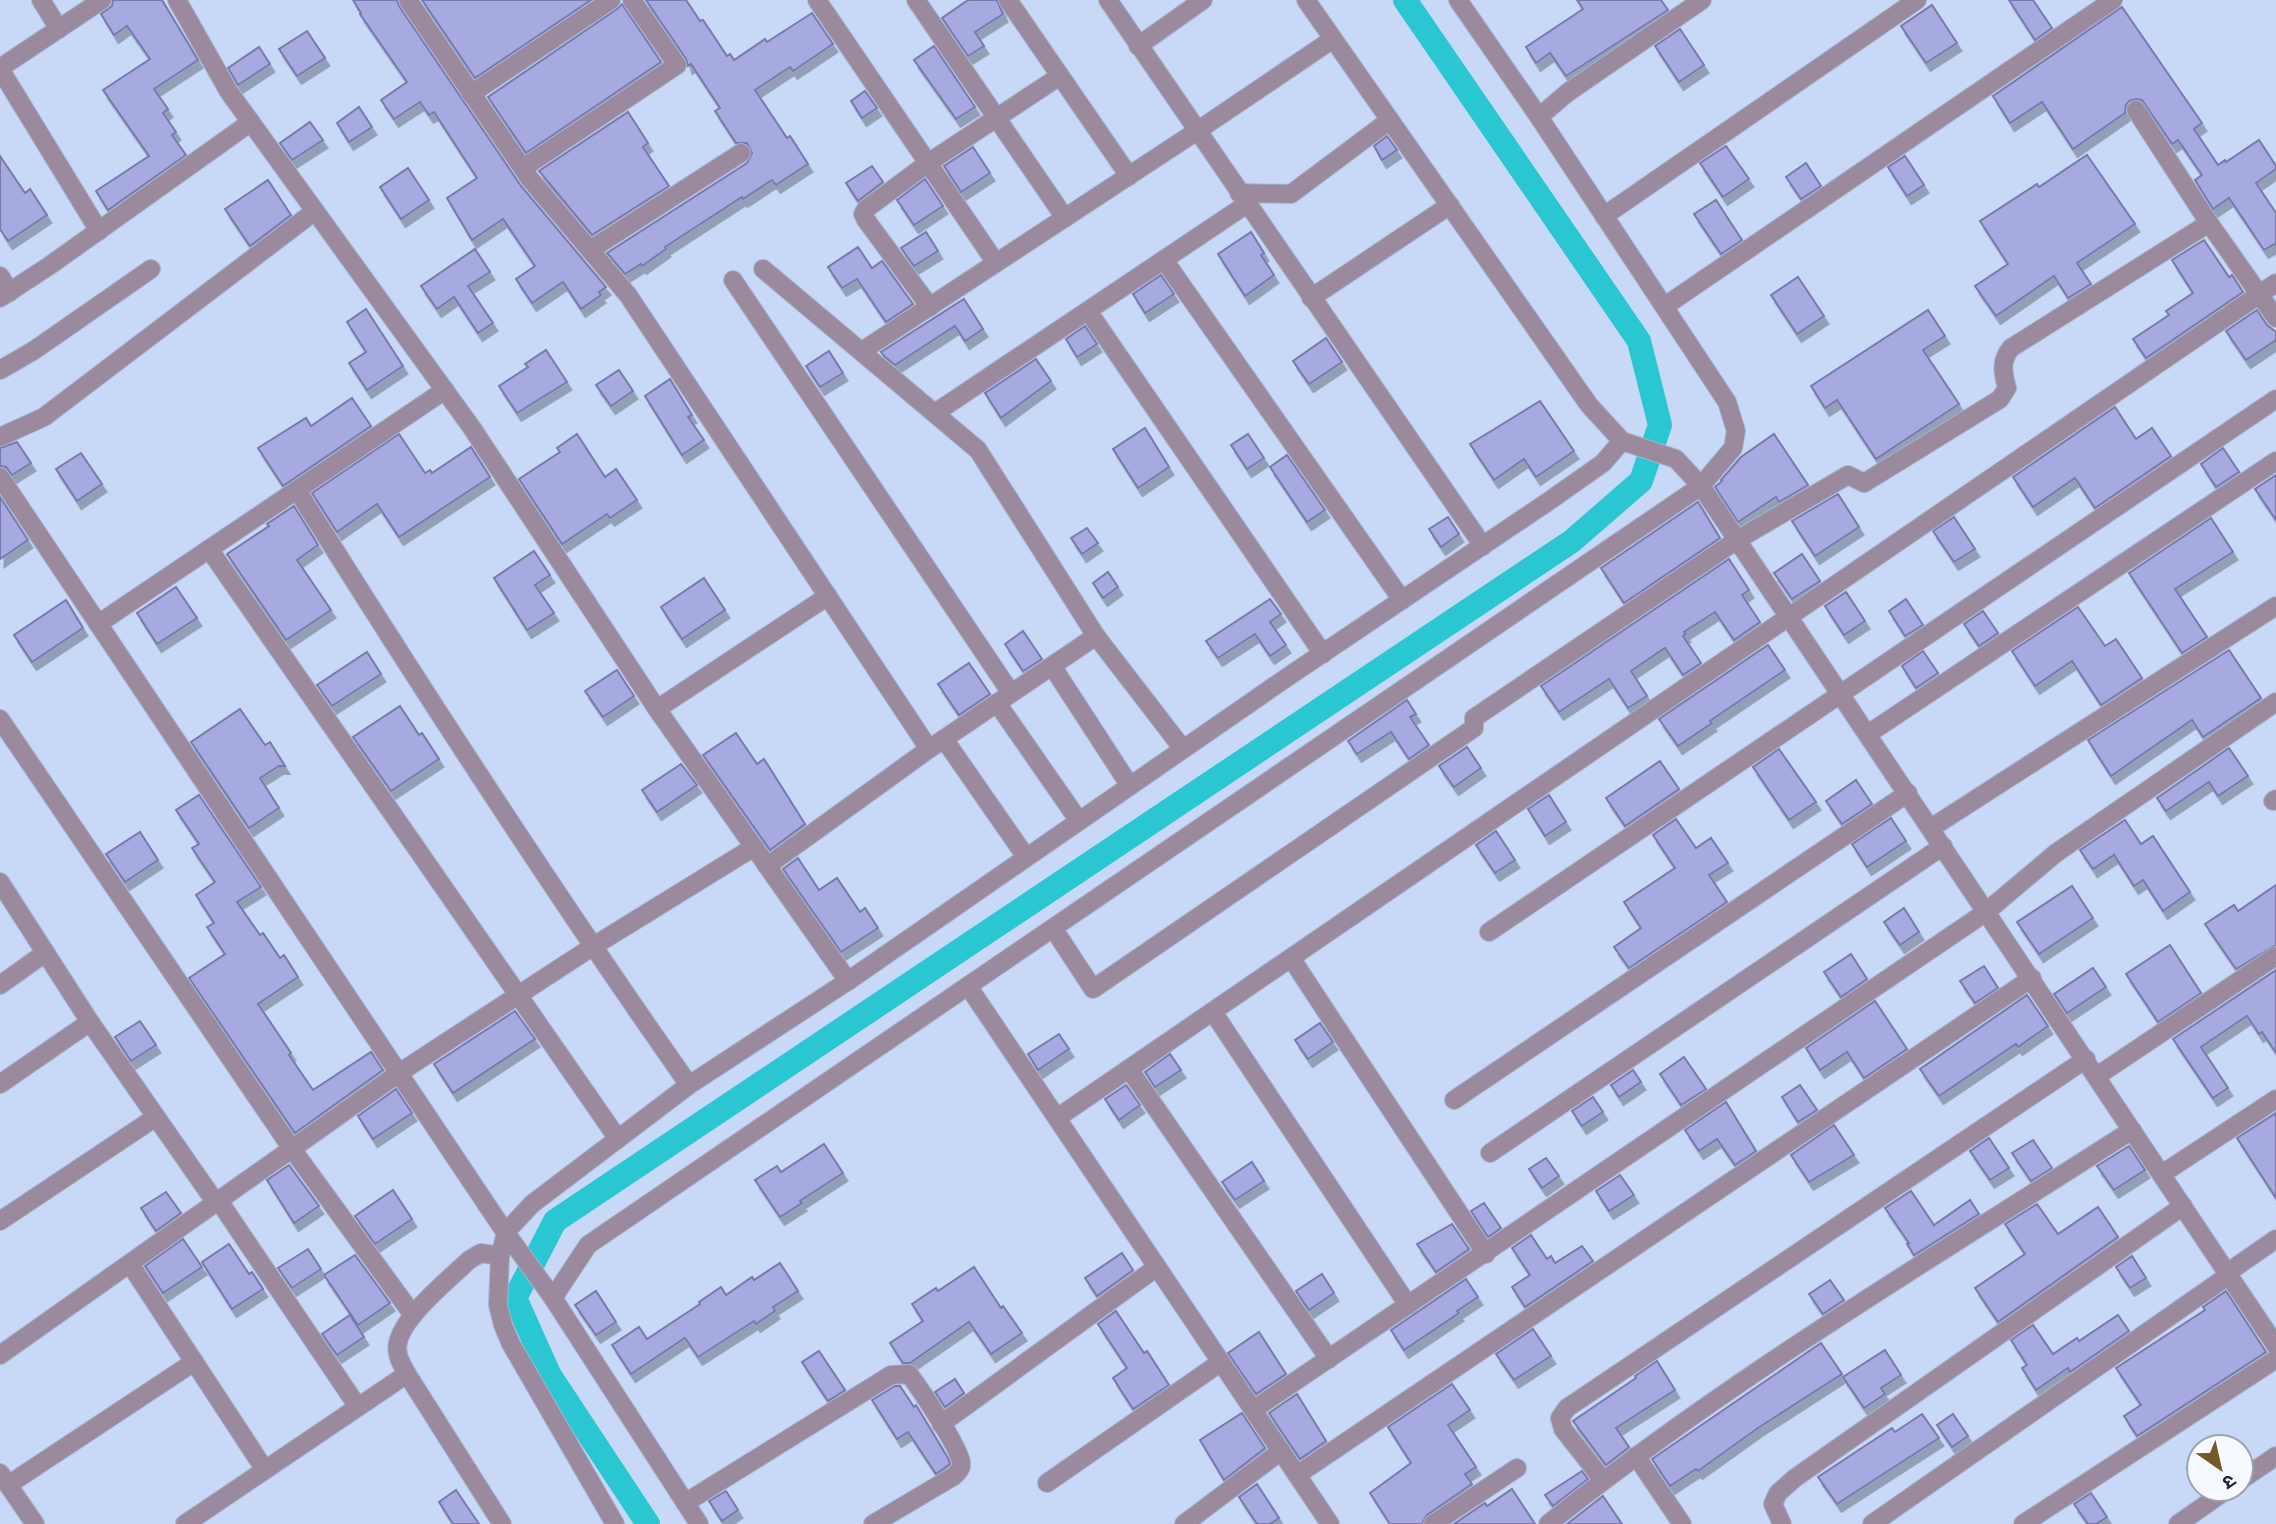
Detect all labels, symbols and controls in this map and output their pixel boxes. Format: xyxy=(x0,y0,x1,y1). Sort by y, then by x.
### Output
north arrow xyxy=(2185,1433,2255,1503)
text: उ xyxy=(2217,1469,2240,1495)

